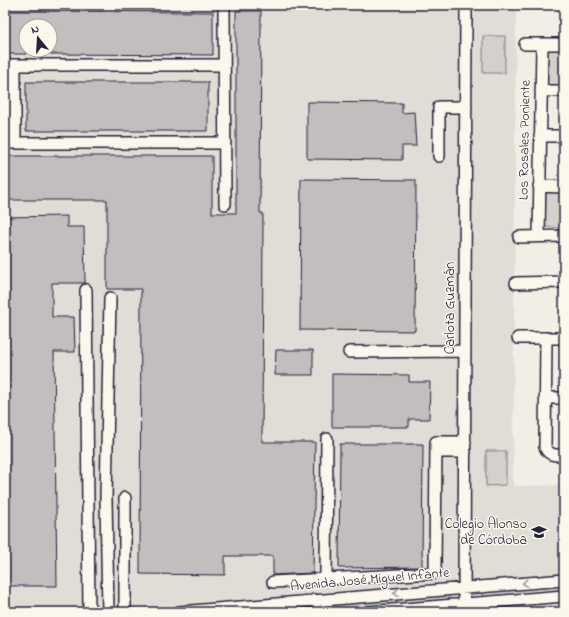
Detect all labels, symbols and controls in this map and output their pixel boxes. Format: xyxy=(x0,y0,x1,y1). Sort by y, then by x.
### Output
north arrow xyxy=(18,18,58,58)
text: N xyxy=(29,21,41,38)
street label: Los Rosales Poniente xyxy=(513,79,537,200)
street label: Carlota Guzmán xyxy=(440,262,461,354)
place label: Colegio Alonso de Córdoba xyxy=(445,514,527,551)
school or university icon: Colegio Alonso de Córdoba xyxy=(530,523,548,541)
street label: Avenida José Miguel Infante xyxy=(290,563,451,598)
one-way arrow xyxy=(522,578,528,587)
one-way arrow xyxy=(393,589,399,598)

